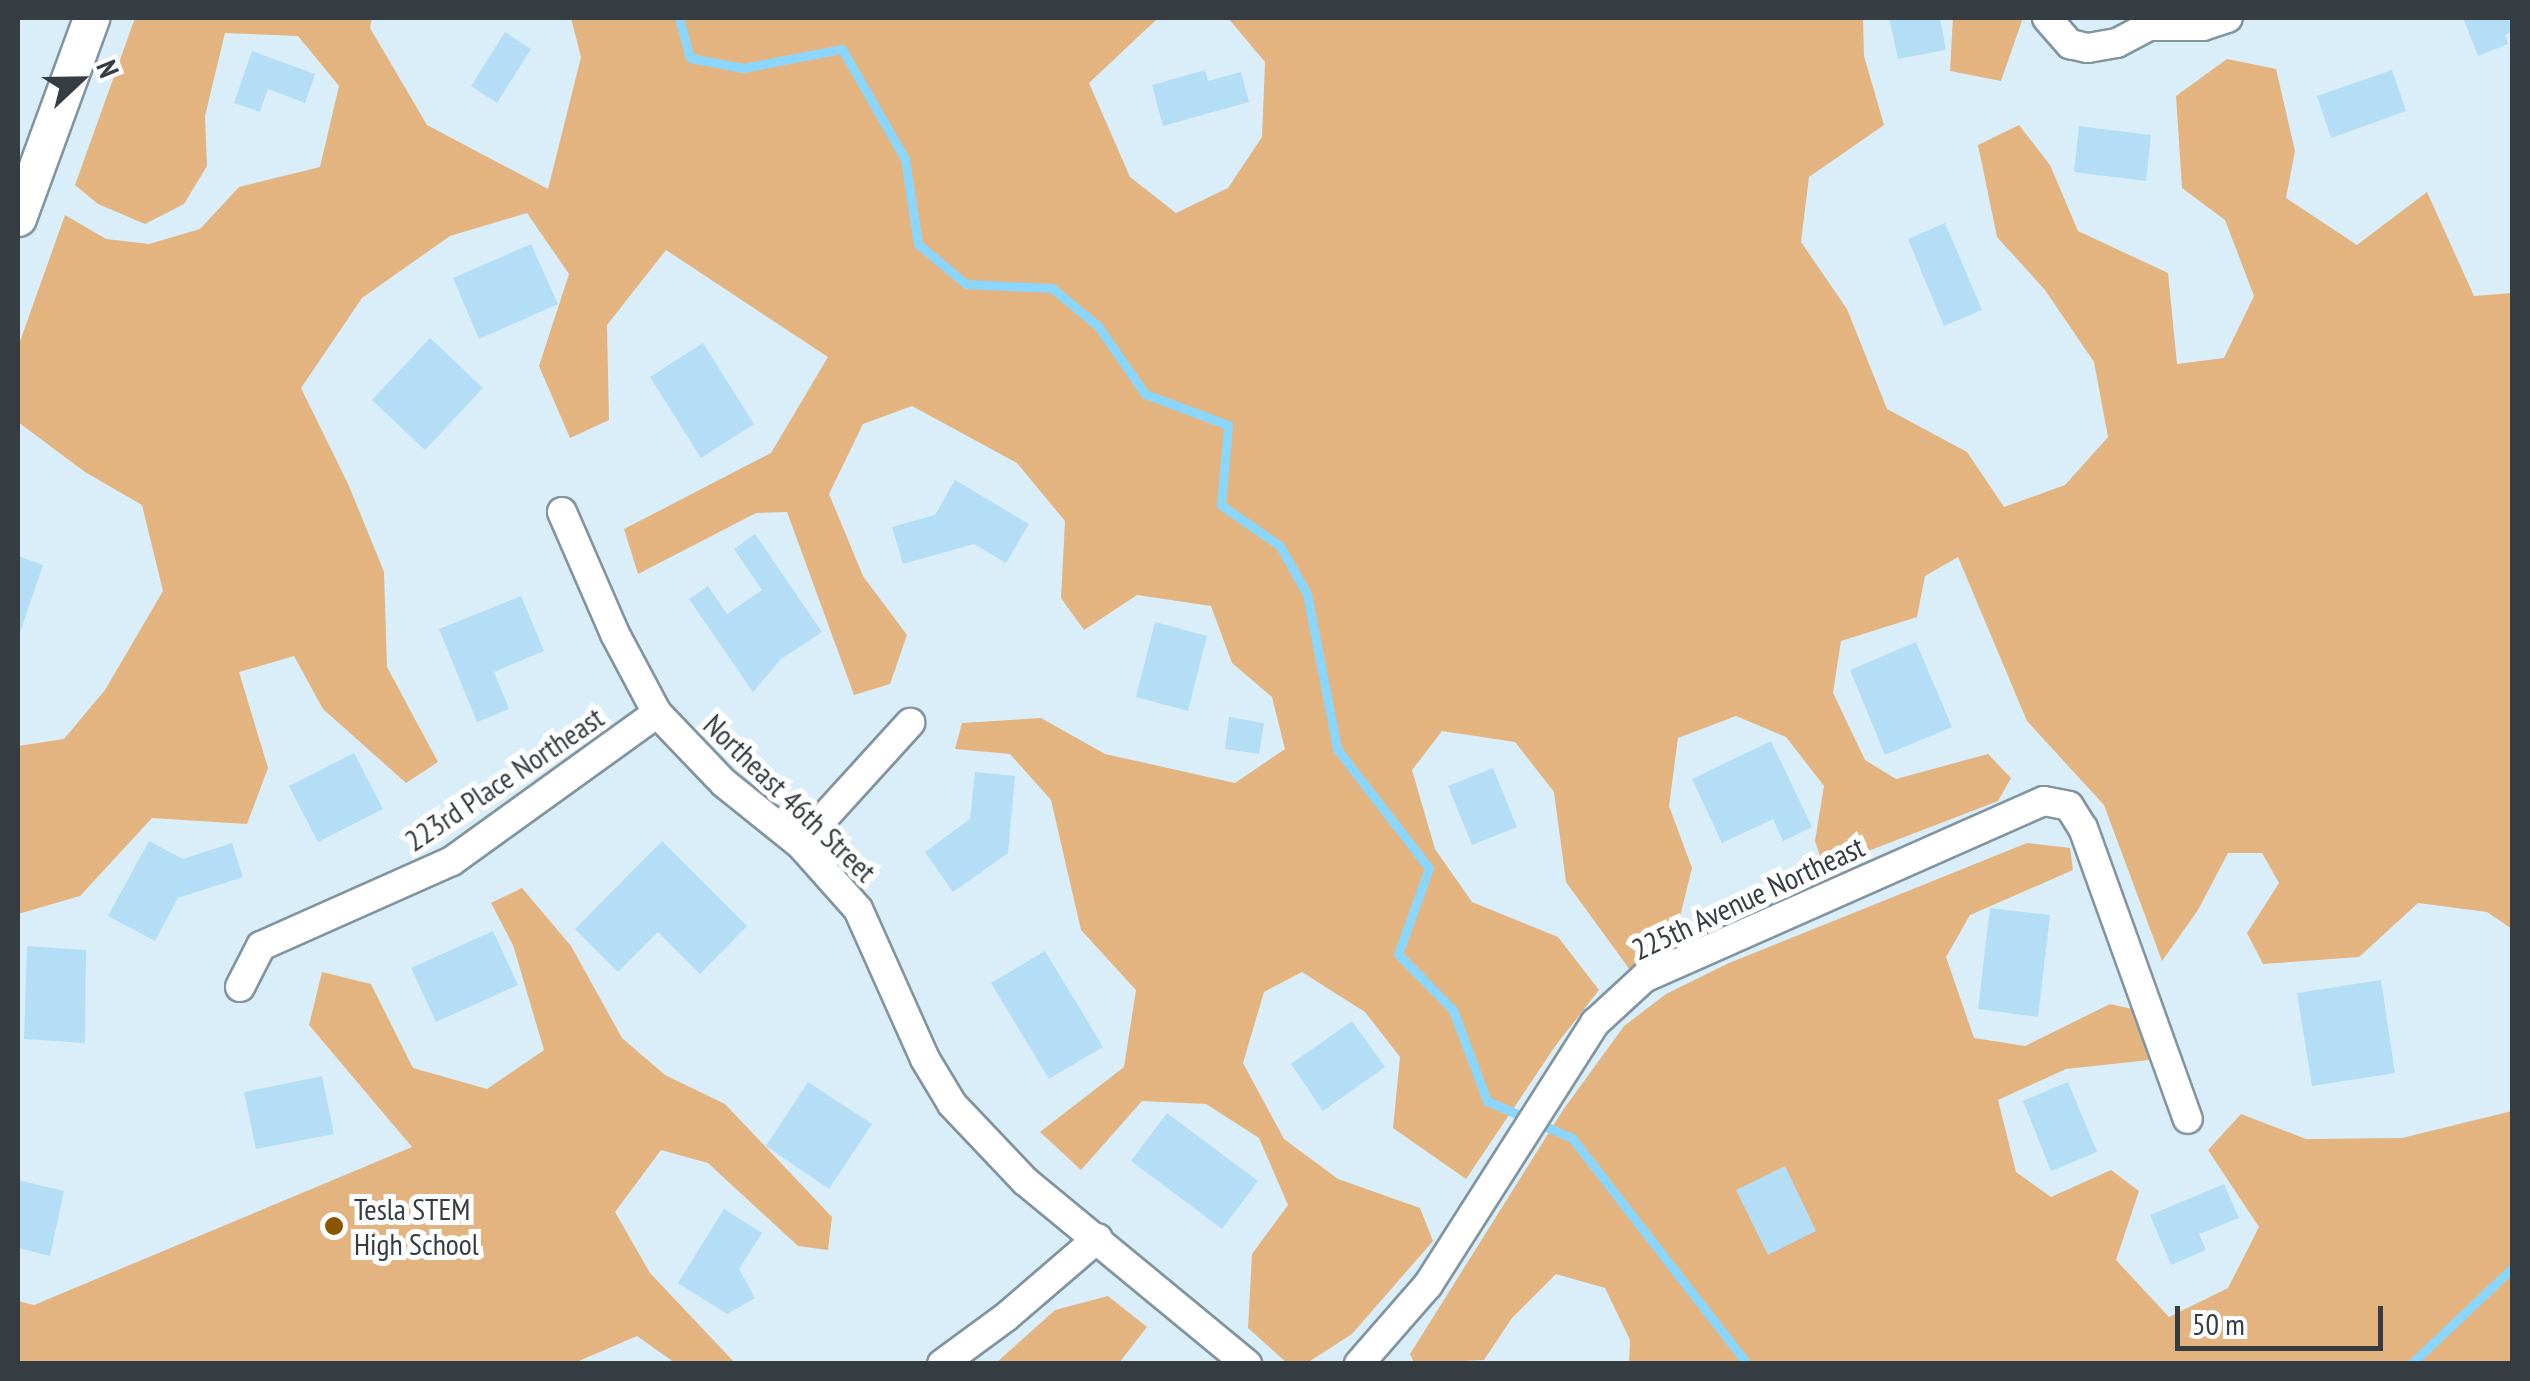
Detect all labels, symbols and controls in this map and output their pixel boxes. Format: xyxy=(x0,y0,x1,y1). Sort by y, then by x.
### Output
north arrow xyxy=(30,30,130,130)
text: N xyxy=(88,55,128,83)
street label: 223rd Place Northeast xyxy=(398,699,610,859)
street label: Northeast 46th Street xyxy=(696,707,884,889)
street label: 225th Avenue Northeast xyxy=(1626,828,1870,968)
place label: Tesla STEM High School xyxy=(354,1191,479,1262)
marker: Tesla STEM High School xyxy=(323,1215,345,1237)
scale bar xyxy=(2180,1286,2388,1348)
text: 50 m xyxy=(2192,1304,2245,1343)

